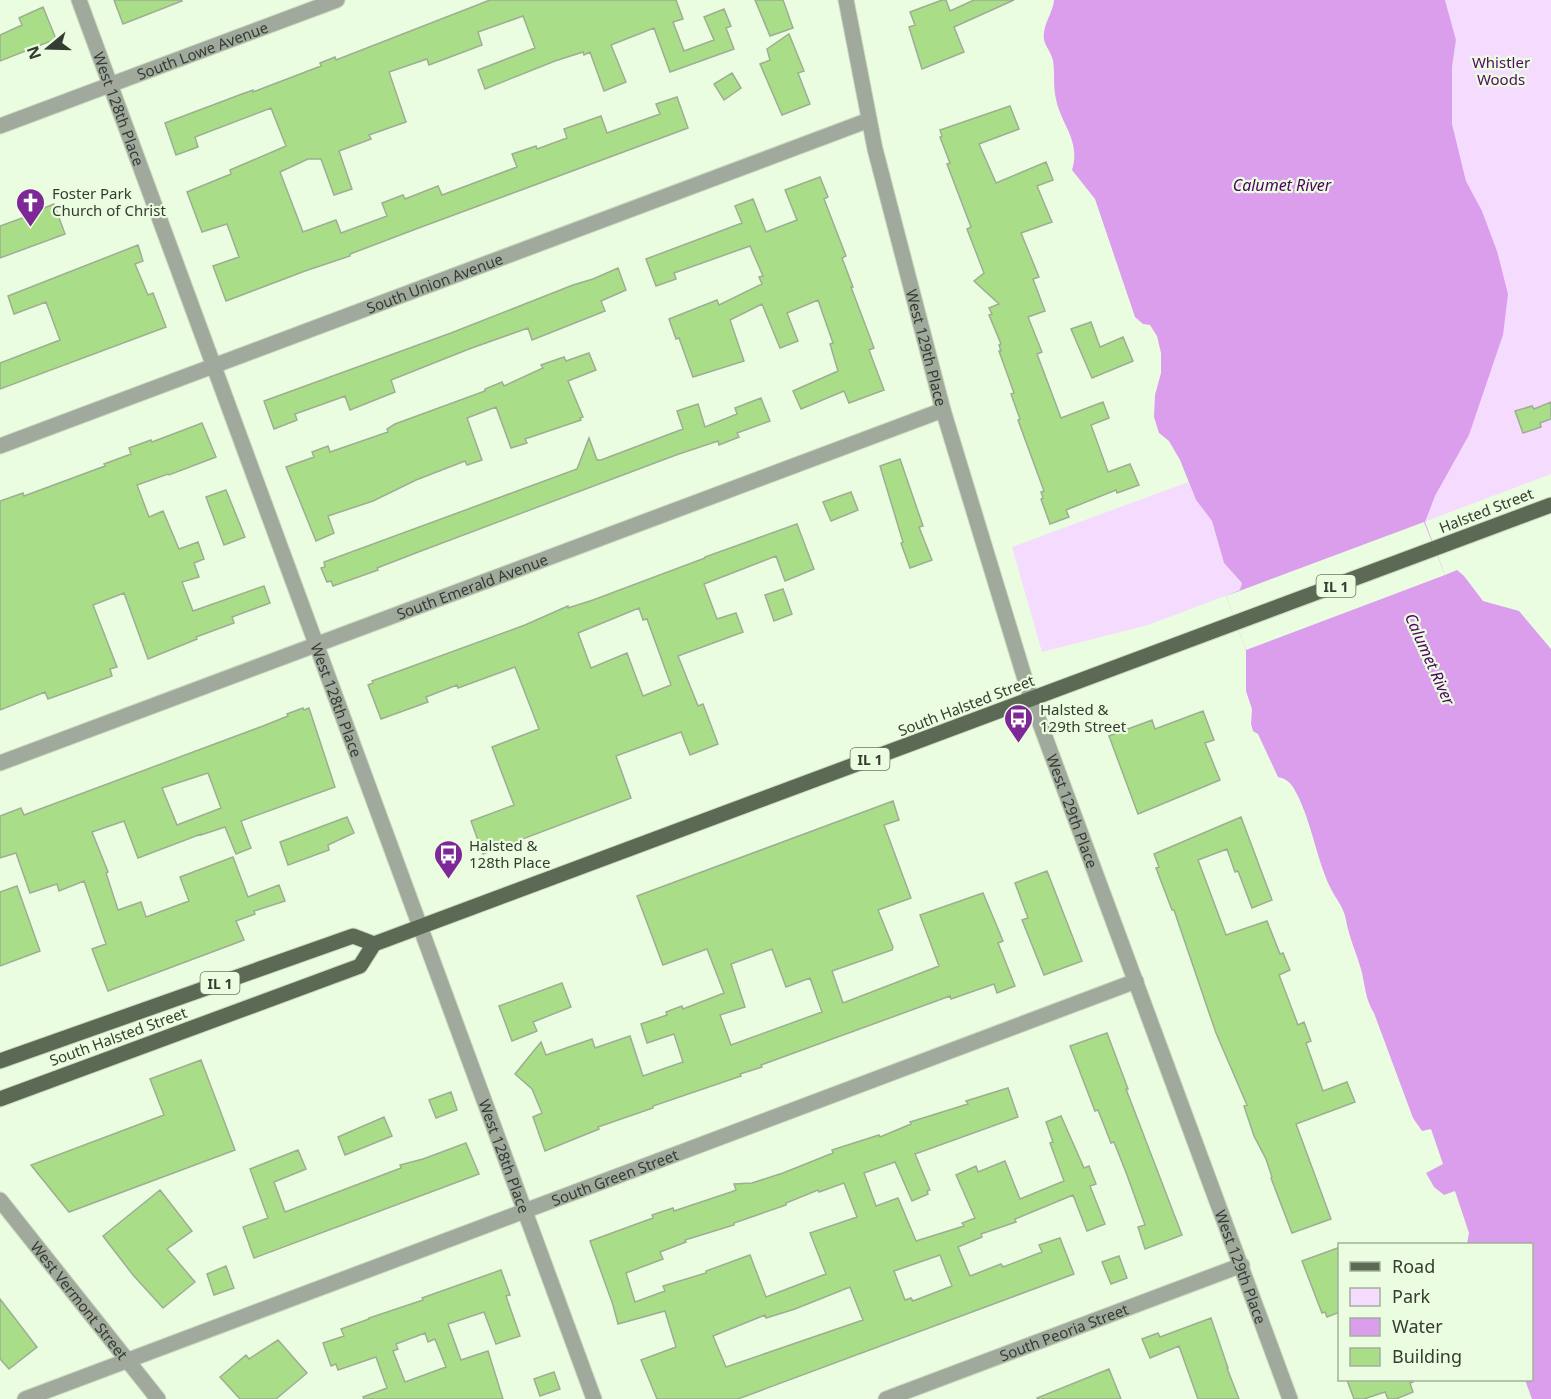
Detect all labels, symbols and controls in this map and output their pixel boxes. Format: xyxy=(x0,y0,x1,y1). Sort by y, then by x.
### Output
street label: South Lowe Avenue xyxy=(134,17,271,84)
north arrow xyxy=(18,18,78,78)
text: N xyxy=(21,43,46,63)
street label: West 128th Place xyxy=(89,49,149,169)
park label: Whistler Woods xyxy=(1472,52,1530,89)
water label: Calumet River xyxy=(1233,174,1332,196)
place label: Foster Park Church of Christ xyxy=(52,183,166,220)
church icon: Foster Park Church of Christ xyxy=(15,186,47,228)
street label: South Union Avenue xyxy=(363,248,506,318)
street label: West 129th Place xyxy=(902,287,952,408)
street label: Halsted Street xyxy=(1436,483,1537,537)
street label: South Emerald Avenue xyxy=(394,549,550,624)
road number: IL 1 xyxy=(1316,575,1356,597)
water label: Calumet River xyxy=(1400,610,1460,709)
street label: West 128th Place xyxy=(307,640,367,760)
street label: South Halsted Street xyxy=(895,670,1038,740)
place label: Halsted & 129th Street xyxy=(1040,699,1127,736)
bus stop icon: Halsted & 129th Street xyxy=(1003,702,1035,744)
road number: IL 1 xyxy=(850,748,890,770)
street label: West 129th Place xyxy=(1042,751,1103,871)
place label: Halsted & 128th Place xyxy=(469,835,550,872)
bus stop icon: Halsted & 128th Place xyxy=(432,838,464,880)
road number: IL 1 xyxy=(200,972,240,994)
street label: South Halsted Street xyxy=(47,1002,190,1070)
street label: West 128th Place xyxy=(474,1096,535,1216)
street label: South Green Street xyxy=(548,1144,681,1210)
street label: West 129th Place xyxy=(1211,1207,1271,1327)
street label: West Vermont Street xyxy=(26,1237,133,1364)
legend xyxy=(1338,1243,1533,1381)
text: Road xyxy=(1392,1254,1435,1278)
text: Park xyxy=(1392,1284,1430,1308)
street label: South Peoria Street xyxy=(997,1299,1132,1365)
text: Water xyxy=(1392,1314,1443,1338)
text: Building xyxy=(1392,1344,1462,1368)

